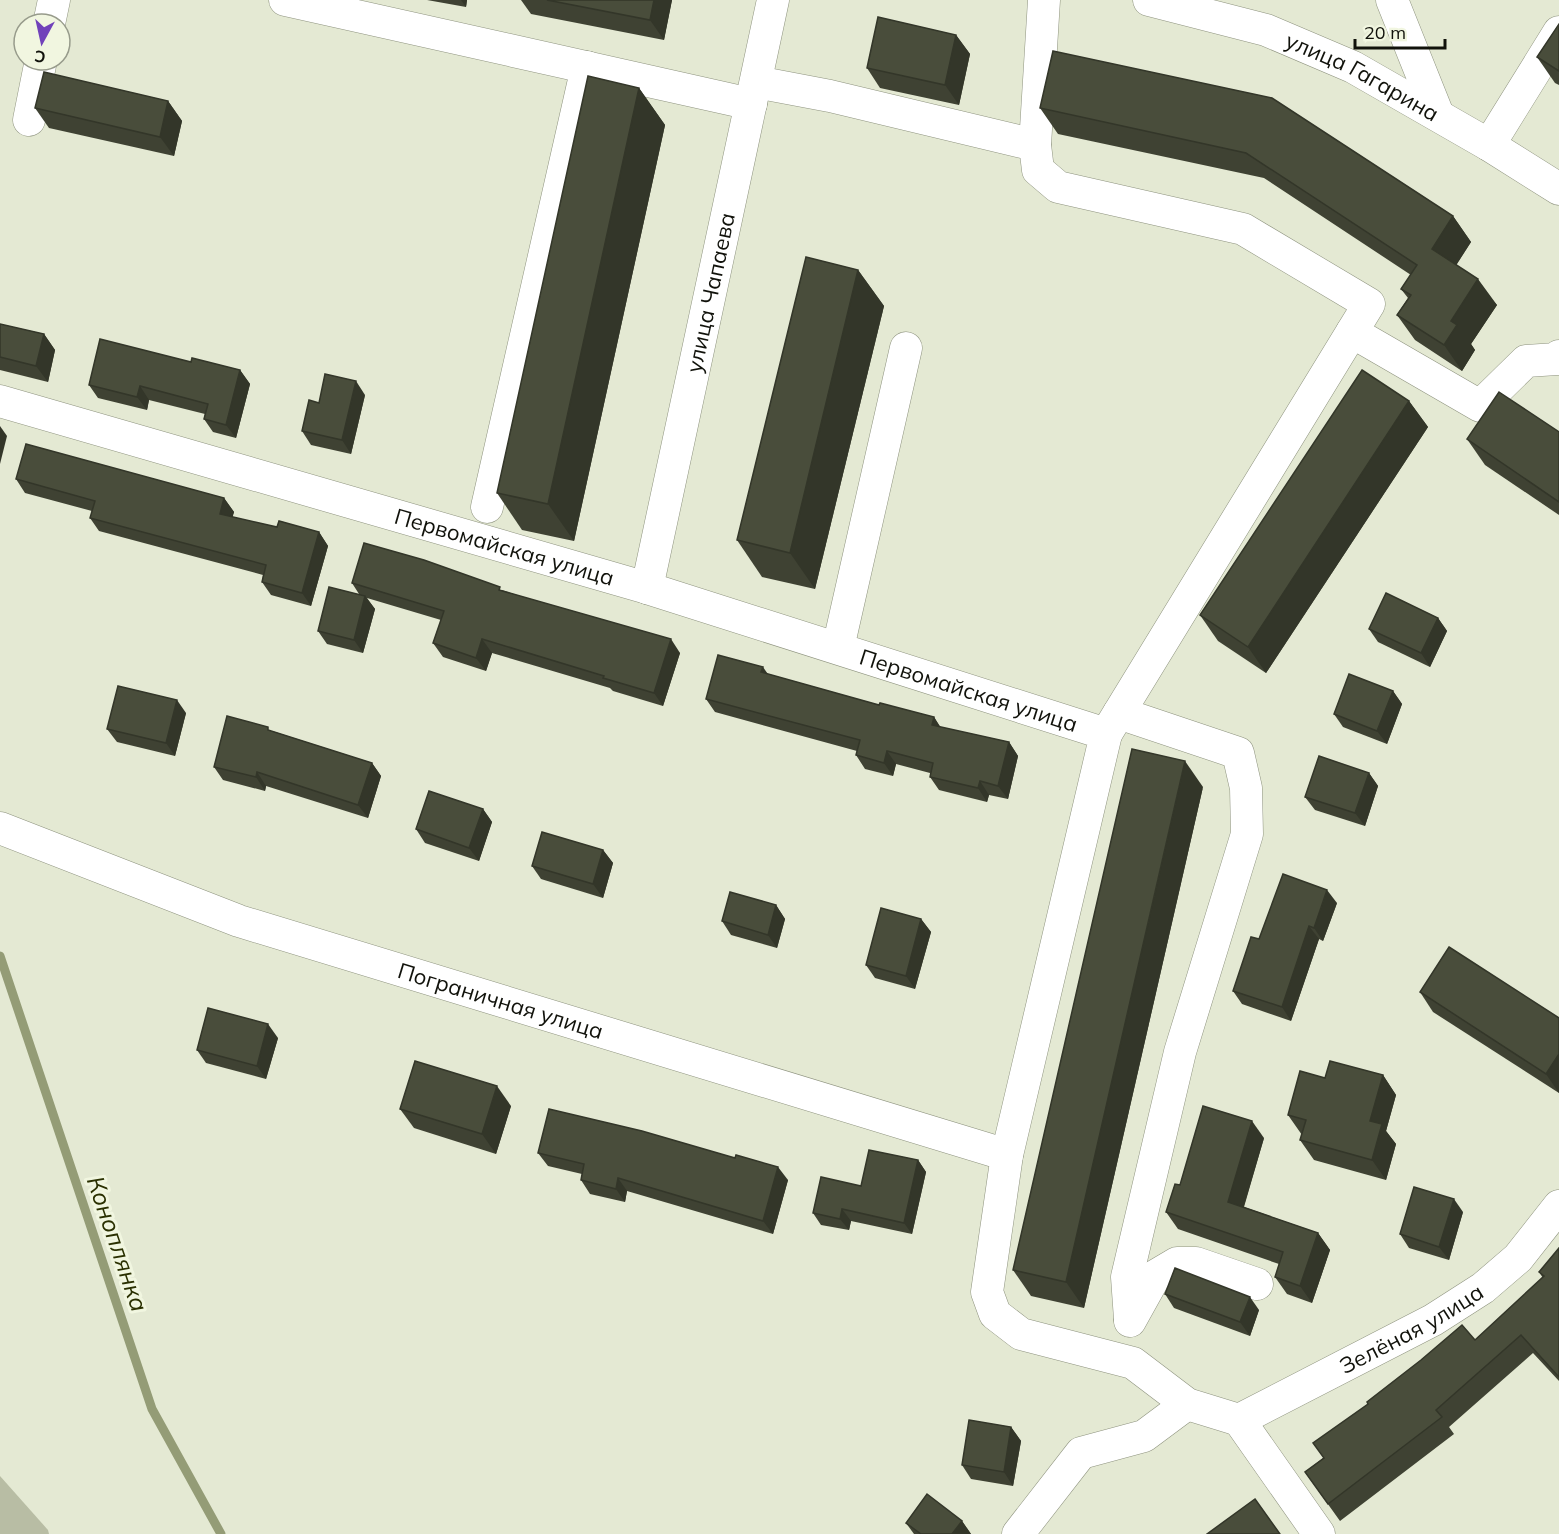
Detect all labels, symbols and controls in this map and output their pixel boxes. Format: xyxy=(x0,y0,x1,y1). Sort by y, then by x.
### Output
north arrow xyxy=(12,12,72,72)
scale bar xyxy=(1355,12,1445,50)
text: 20 m xyxy=(1364,21,1406,44)
street label: улица Гагарина xyxy=(1281,26,1444,127)
text: С xyxy=(33,46,47,68)
street label: улица Чапаева xyxy=(680,210,741,375)
street label: Первомайская улица xyxy=(391,502,617,592)
street label: Первомайская улица xyxy=(856,643,1081,738)
street label: Пограничная улица xyxy=(394,956,607,1045)
water label: Коноплянка xyxy=(81,1172,155,1315)
street label: Зелёная улица xyxy=(1335,1278,1488,1380)

